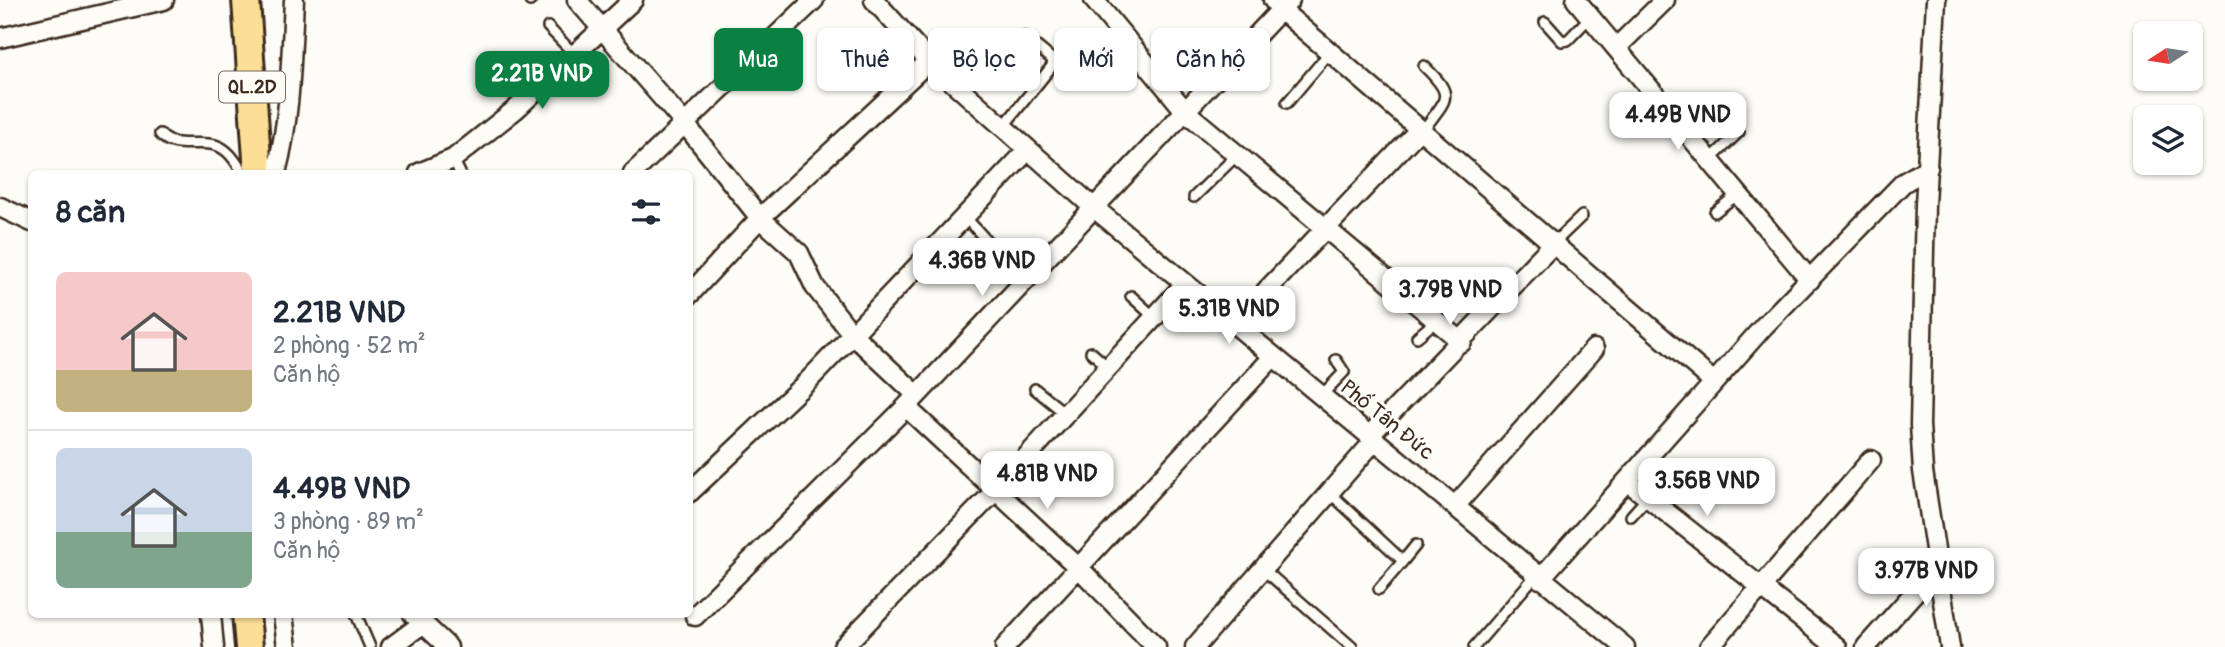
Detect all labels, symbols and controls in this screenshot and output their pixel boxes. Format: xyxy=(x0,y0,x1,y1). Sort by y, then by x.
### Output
north arrow xyxy=(2133,21,2203,91)
map controls xyxy=(2133,21,2203,175)
chip: Mua xyxy=(714,28,803,91)
chip: Thuê xyxy=(817,28,914,91)
chip: Bộ lọc xyxy=(928,28,1040,91)
chip: Mới xyxy=(1054,28,1137,91)
chip: Căn hộ xyxy=(1151,28,1270,91)
pin: 2.21B VND xyxy=(462,52,622,111)
text: 2.21B VND xyxy=(491,59,593,88)
road number: QL.2D xyxy=(219,72,285,102)
pin: 4.49B VND xyxy=(1598,92,1758,152)
text: 4.49B VND xyxy=(1625,100,1731,129)
button: layers xyxy=(2133,105,2203,175)
icon: filters xyxy=(627,193,665,231)
text: 8 căn xyxy=(56,194,125,231)
pin: 4.36B VND xyxy=(902,238,1062,298)
text: 4.36B VND xyxy=(929,246,1035,275)
pin: 3.79B VND xyxy=(1370,268,1530,327)
text: 3.79B VND xyxy=(1398,275,1502,304)
pin: 5.31B VND xyxy=(1149,286,1309,346)
text: 2.21B VND xyxy=(273,294,405,331)
text: 5.31B VND xyxy=(1178,294,1280,323)
icon: home xyxy=(112,300,196,384)
text: 2 phòng · 52 m² xyxy=(273,331,426,360)
text: Căn hộ xyxy=(273,360,340,389)
street label: Phố Tân Đức xyxy=(1335,374,1439,466)
pin: 4.81B VND xyxy=(967,452,1127,511)
pin: 3.56B VND xyxy=(1627,458,1787,518)
text: 4.81B VND xyxy=(997,459,1097,488)
text: 3.56B VND xyxy=(1654,466,1760,495)
text: 4.49B VND xyxy=(273,470,410,507)
icon: home xyxy=(112,476,196,560)
text: 3 phòng · 89 m² xyxy=(273,507,424,536)
text: Căn hộ xyxy=(273,536,340,565)
pin: 3.97B VND xyxy=(1846,548,2006,608)
text: 3.97B VND xyxy=(1874,556,1978,585)

